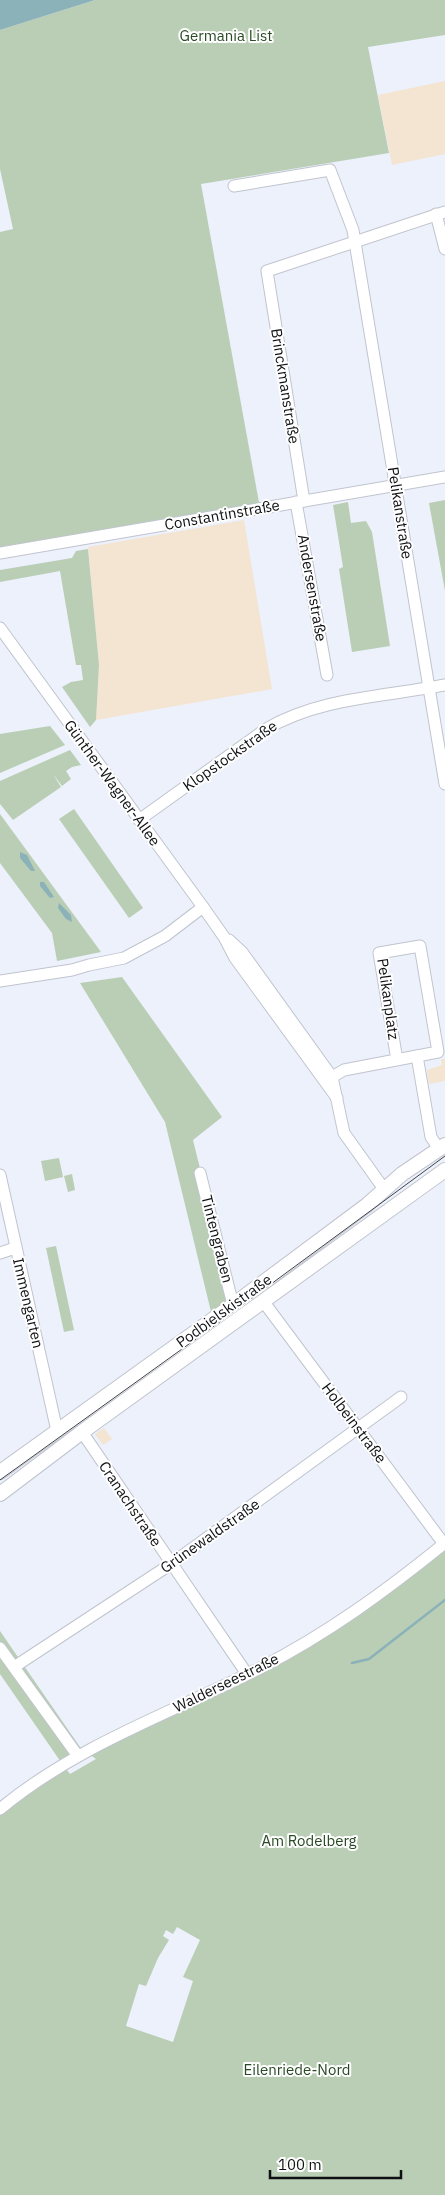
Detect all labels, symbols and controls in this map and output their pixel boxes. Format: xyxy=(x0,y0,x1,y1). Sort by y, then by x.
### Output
park label: Germania List xyxy=(180,26,272,45)
street label: Brinckmanstraße xyxy=(267,327,304,445)
street label: Pelikanstraße xyxy=(384,466,417,560)
street label: Constantinstraße xyxy=(163,495,281,534)
street label: Andersenstraße xyxy=(294,533,331,643)
street label: Günther-Wagner-Allee xyxy=(60,716,165,850)
street label: Klopstockstraße xyxy=(179,716,280,795)
street label: Pelikanplatz xyxy=(373,957,404,1041)
street label: Tintengraben xyxy=(197,1193,238,1285)
street label: Immengarten xyxy=(9,1256,48,1350)
street label: Podbielskistraße xyxy=(172,1270,275,1352)
street label: Holbeinstraße xyxy=(318,1379,391,1467)
street label: Cranachstraße xyxy=(95,1457,166,1550)
street label: Grünewaldstraße xyxy=(156,1494,263,1577)
street label: Walderseestraße xyxy=(170,1649,282,1716)
park label: Am Rodelberg xyxy=(261,1831,357,1850)
park label: Eilenriede-Nord xyxy=(243,2060,351,2079)
scale bar xyxy=(270,2148,401,2180)
text: 100 m xyxy=(278,2155,322,2174)

